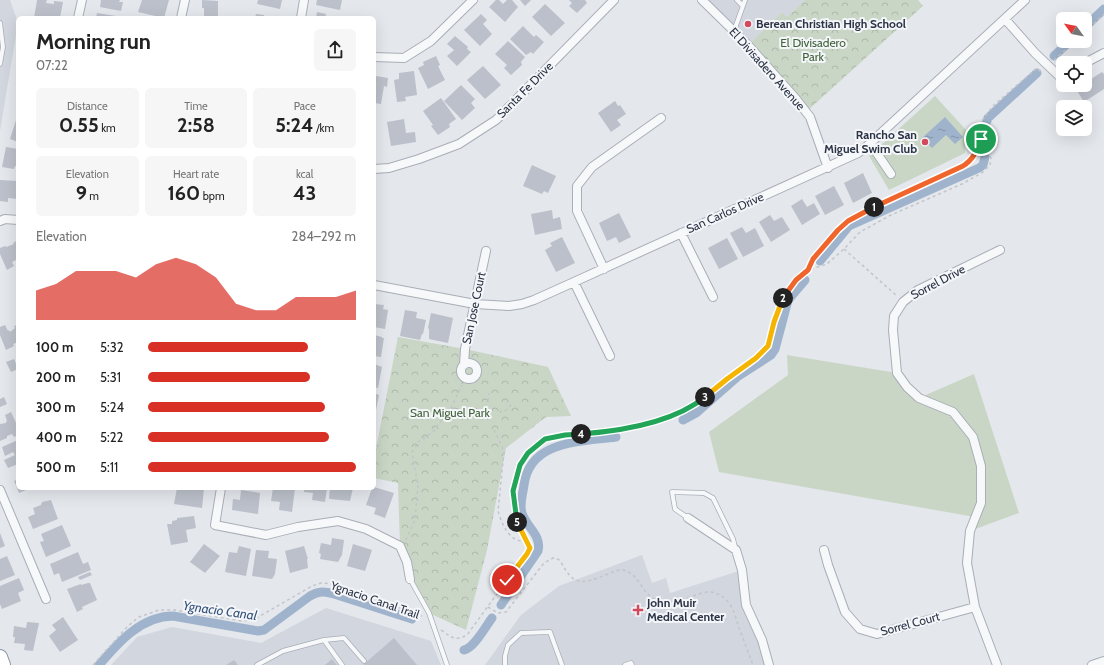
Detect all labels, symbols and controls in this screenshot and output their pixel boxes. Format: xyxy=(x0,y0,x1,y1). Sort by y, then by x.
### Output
north arrow xyxy=(1056,12,1092,48)
map controls xyxy=(1056,12,1092,136)
place label: Berean Christian High School xyxy=(756,16,906,31)
marker: Berean Christian High School xyxy=(743,19,753,29)
street label: El Divisadero Avenue xyxy=(726,24,809,113)
text: Morning run xyxy=(36,28,151,55)
button: share xyxy=(314,29,356,71)
park label: El Divisadero Park xyxy=(780,35,846,64)
button: locate xyxy=(1056,56,1092,92)
text: 07:22 xyxy=(36,57,68,73)
street label: Santa Fe Drive xyxy=(493,58,556,121)
text: Distance xyxy=(67,99,108,113)
text: Time xyxy=(184,99,208,113)
text: Pace xyxy=(294,99,316,113)
button: layers xyxy=(1056,100,1092,136)
text: 0.55 xyxy=(59,113,99,137)
text: 2:58 xyxy=(177,113,215,137)
text: 5:24 xyxy=(275,113,313,137)
text: km xyxy=(99,121,116,135)
text: /km xyxy=(313,121,334,135)
pin xyxy=(964,122,998,156)
place label: Rancho San Miguel Swim Club xyxy=(824,127,917,156)
icon: arrive xyxy=(970,128,992,150)
marker: Rancho San Miguel Swim Club xyxy=(920,137,930,147)
text: Elevation xyxy=(66,167,109,181)
text: Heart rate xyxy=(173,167,219,181)
text: kcal xyxy=(296,167,313,181)
text: 9 xyxy=(76,181,87,205)
text: 160 xyxy=(167,181,200,205)
text: 43 xyxy=(293,181,316,205)
text: m xyxy=(87,189,99,203)
text: bpm xyxy=(200,189,225,203)
street label: San Carlos Drive xyxy=(684,189,766,236)
pin: 1 xyxy=(864,197,884,217)
text: 1 xyxy=(872,200,876,214)
text: Elevation xyxy=(36,228,87,244)
text: 284–292 m xyxy=(292,228,356,244)
street label: Sorrel Drive xyxy=(908,261,968,302)
street label: San Jose Court xyxy=(459,270,488,345)
pin: 2 xyxy=(773,288,793,308)
text: 2 xyxy=(780,291,786,305)
text: 100 m xyxy=(36,339,73,355)
text: 5:32 xyxy=(100,339,124,355)
text: 200 m xyxy=(36,369,75,385)
text: 5:31 xyxy=(100,369,121,385)
pin: 3 xyxy=(695,387,715,407)
text: 3 xyxy=(702,390,708,404)
text: 300 m xyxy=(36,399,76,415)
text: 5:24 xyxy=(100,399,124,415)
park label: San Miguel Park xyxy=(410,405,491,420)
pin: 4 xyxy=(571,424,591,444)
text: 4 xyxy=(578,427,584,441)
text: 400 m xyxy=(36,429,77,445)
text: 5:22 xyxy=(100,429,123,445)
text: 500 m xyxy=(36,459,76,475)
text: 5:11 xyxy=(100,459,118,475)
pin: 5 xyxy=(507,512,527,532)
text: 5 xyxy=(514,515,520,529)
pin xyxy=(490,563,524,597)
icon: check xyxy=(496,569,518,591)
street label: Ygnacio Canal Trail xyxy=(328,577,422,622)
place label: John Muir Medical Center xyxy=(646,595,724,624)
water label: Ygnacio Canal xyxy=(182,597,258,623)
marker: John Muir Medical Center xyxy=(632,604,644,616)
street label: Sorrel Court xyxy=(879,608,941,639)

